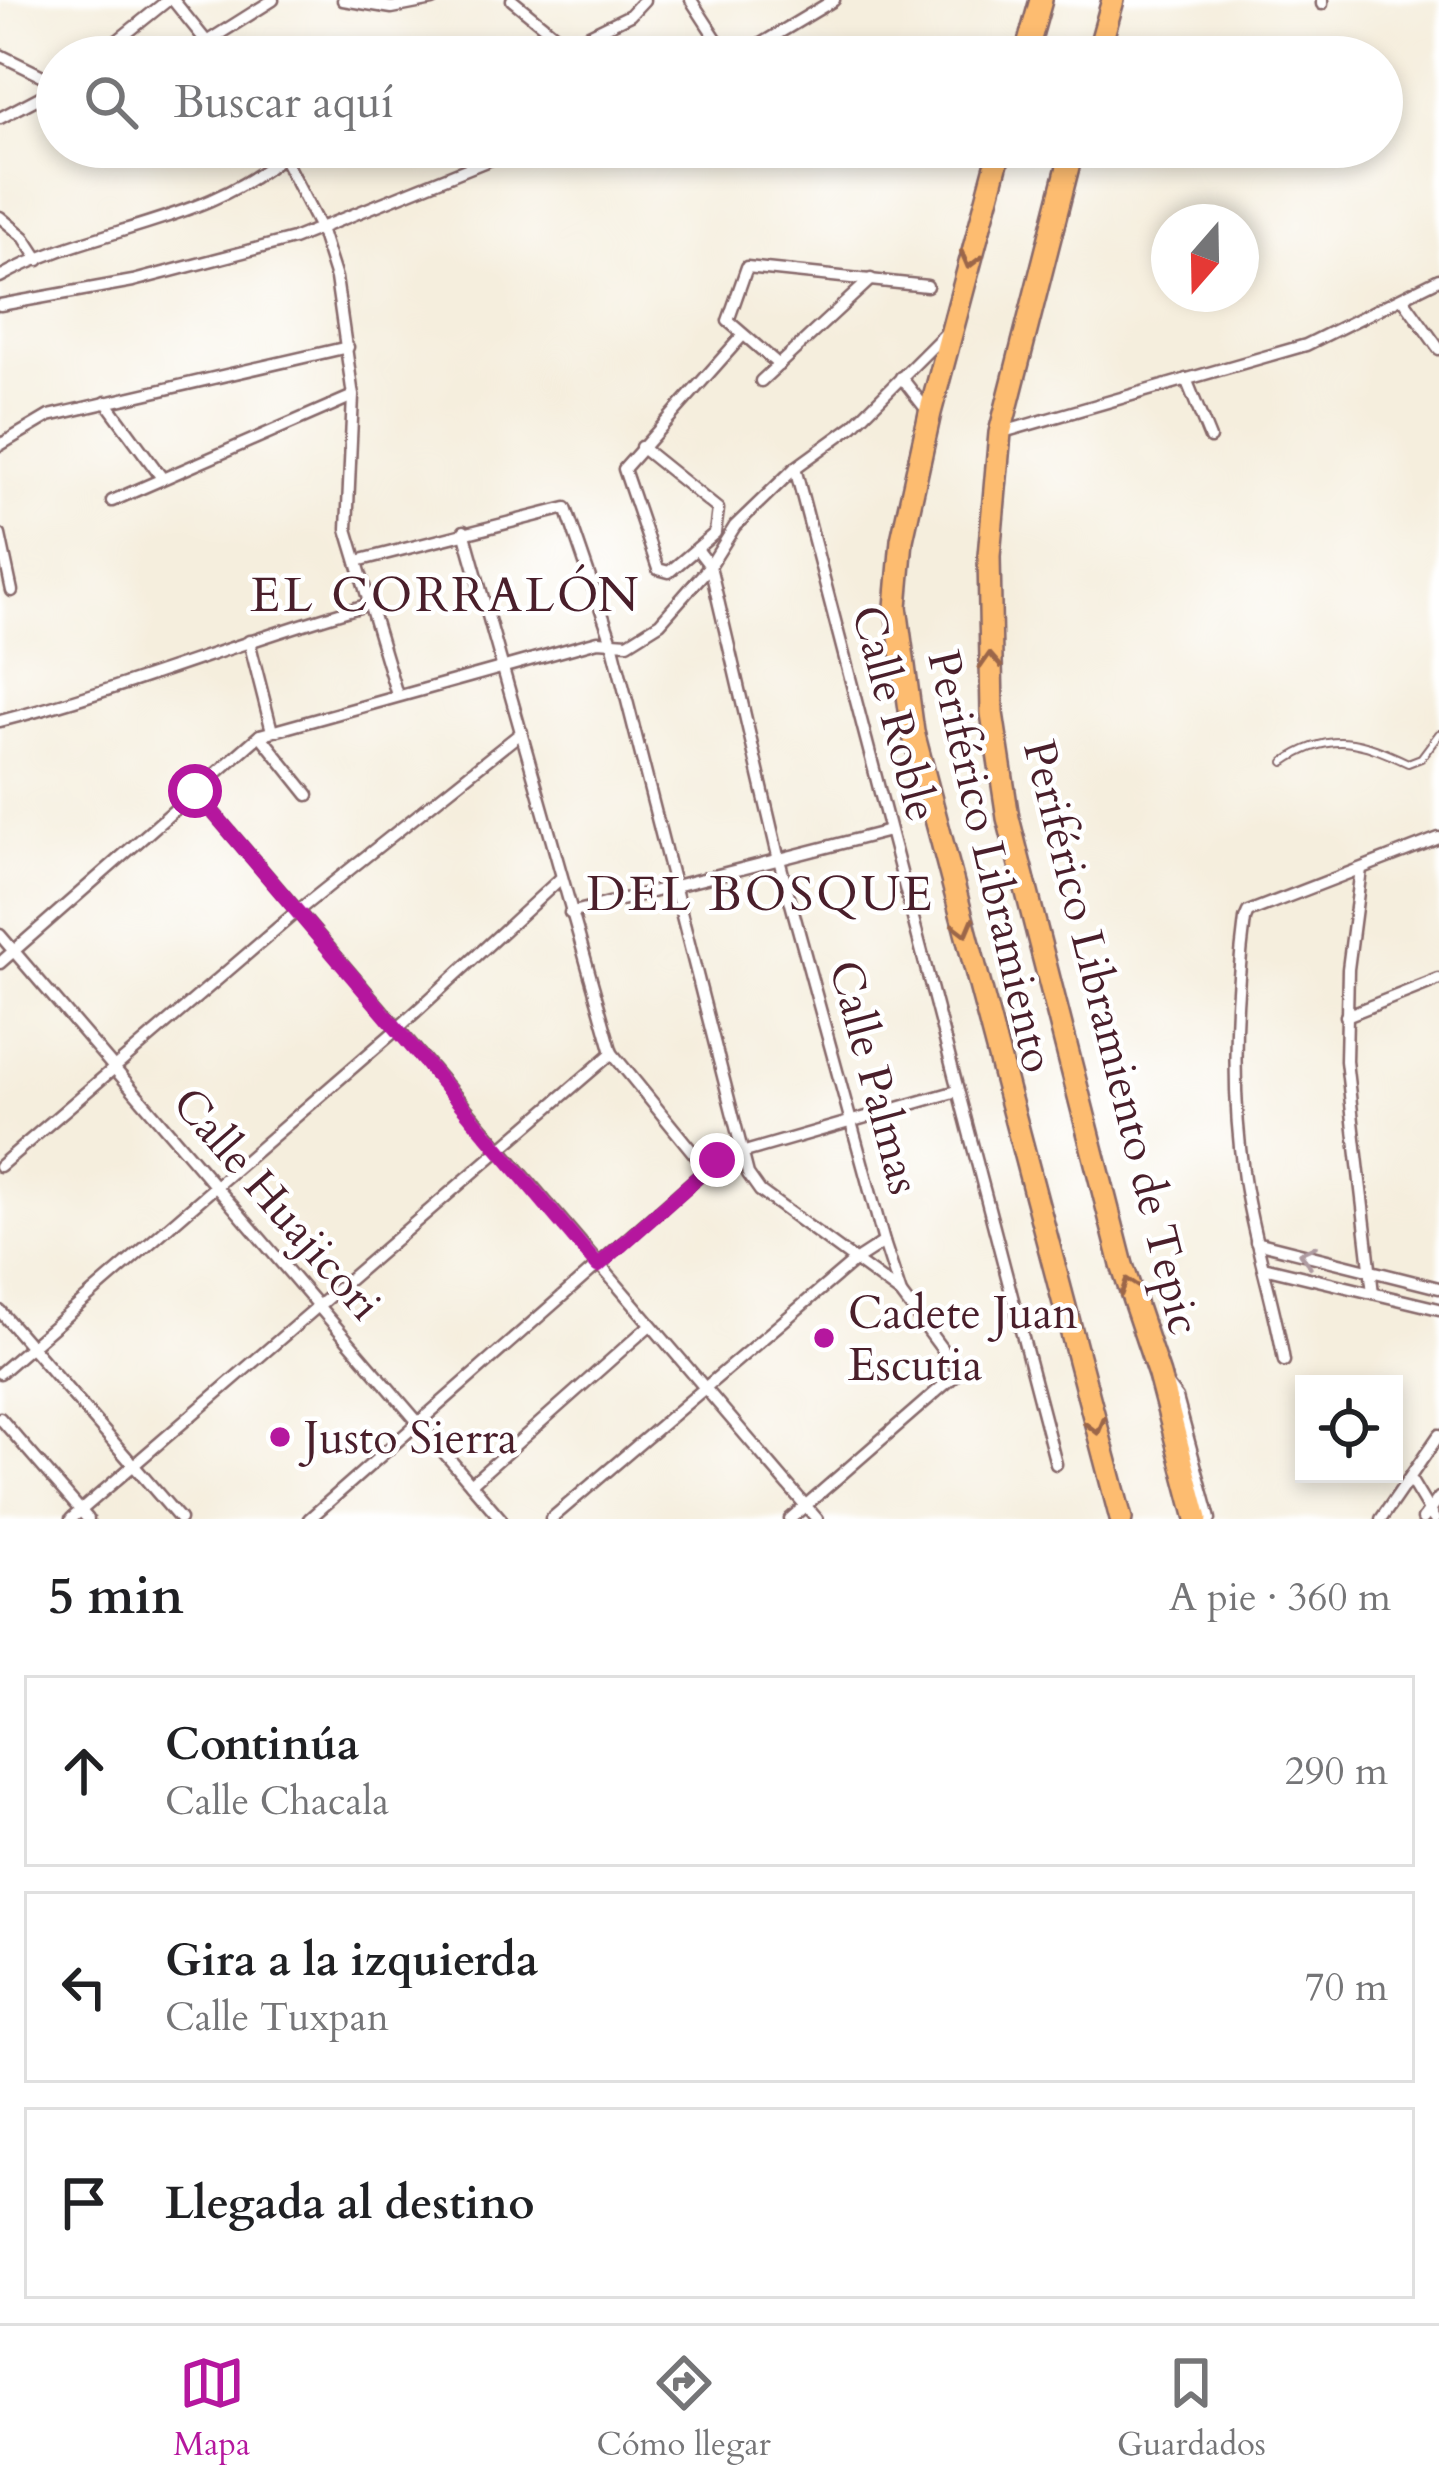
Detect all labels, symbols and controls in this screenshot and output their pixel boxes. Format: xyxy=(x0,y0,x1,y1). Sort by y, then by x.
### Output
search box xyxy=(36,36,1403,168)
icon: search xyxy=(78,69,144,135)
text: Buscar aquí xyxy=(174,72,394,133)
north arrow xyxy=(1151,204,1259,312)
one-way arrow xyxy=(959,249,984,270)
district label: EL CORRALÓN xyxy=(251,563,641,628)
street label: Calle Roble xyxy=(837,599,953,828)
street label: Periférico Libramiento xyxy=(912,644,1069,1078)
one-way arrow xyxy=(977,651,1003,670)
street label: Periférico Libramiento de Tepic xyxy=(1008,734,1215,1341)
route start xyxy=(168,764,222,818)
district label: DEL BOSQUE xyxy=(587,862,935,927)
one-way arrow xyxy=(950,917,975,937)
street label: Calle Palmas xyxy=(814,954,935,1201)
street label: Calle Huajicori xyxy=(159,1074,395,1334)
route end xyxy=(690,1133,744,1187)
one-way arrow xyxy=(1297,1244,1318,1269)
one-way arrow xyxy=(1119,1277,1143,1298)
place label: Cadete Juan Escutia xyxy=(848,1283,1078,1396)
marker: Cadete Juan Escutia xyxy=(811,1325,837,1351)
map controls xyxy=(1295,1375,1403,1483)
button: locate xyxy=(1295,1375,1403,1483)
place label: Justo Sierra xyxy=(298,1408,518,1469)
one-way arrow xyxy=(1081,1416,1106,1436)
marker: Justo Sierra xyxy=(267,1424,293,1450)
text: 5 min xyxy=(48,1562,184,1632)
text: A pie · 360 m xyxy=(1169,1571,1391,1624)
text: Continúa xyxy=(165,1714,359,1775)
icon: ahead xyxy=(51,1738,117,1804)
text: 290 m xyxy=(1285,1745,1388,1798)
text: Calle Chacala xyxy=(165,1775,389,1828)
text: Gira a la izquierda xyxy=(165,1930,538,1991)
icon: left xyxy=(51,1954,117,2020)
text: 70 m xyxy=(1305,1961,1388,2014)
text: Calle Tuxpan xyxy=(165,1991,389,2044)
icon: arrive xyxy=(51,2170,117,2236)
text: Llegada al destino xyxy=(165,2173,535,2234)
tab: Mapa xyxy=(173,2350,250,2467)
tab: Cómo llegar xyxy=(597,2350,771,2467)
tab: Guardados xyxy=(1117,2350,1266,2467)

